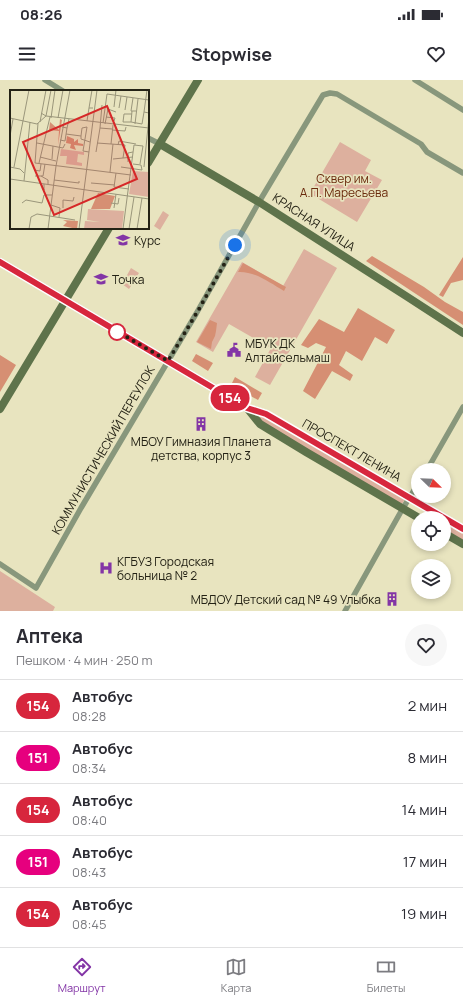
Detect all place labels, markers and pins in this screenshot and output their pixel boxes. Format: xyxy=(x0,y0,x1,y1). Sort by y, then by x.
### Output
school or university icon: Курс xyxy=(115,232,131,248)
place label: Курс xyxy=(134,232,161,249)
school or university icon: Точка xyxy=(93,271,109,287)
place label: Точка xyxy=(112,271,144,288)
unlabelled marker xyxy=(108,323,126,341)
place label: МБУК ДК Алтайсельмаш xyxy=(245,335,330,366)
public building icon: МБУК ДК Алтайсельмаш xyxy=(226,342,242,358)
building icon: МБОУ Гимназия Планета детства, корпус 3 xyxy=(193,416,209,432)
place label: МБОУ Гимназия Планета детства, корпус 3 xyxy=(131,433,271,464)
place label: КГБУЗ Городская больница № 2 xyxy=(117,553,214,584)
hospital icon: КГБУЗ Городская больница № 2 xyxy=(98,560,114,576)
place label: МБДОУ Детский сад № 49 Улыбка xyxy=(191,591,381,608)
building icon: МБДОУ Детский сад № 49 Улыбка xyxy=(384,591,400,607)

